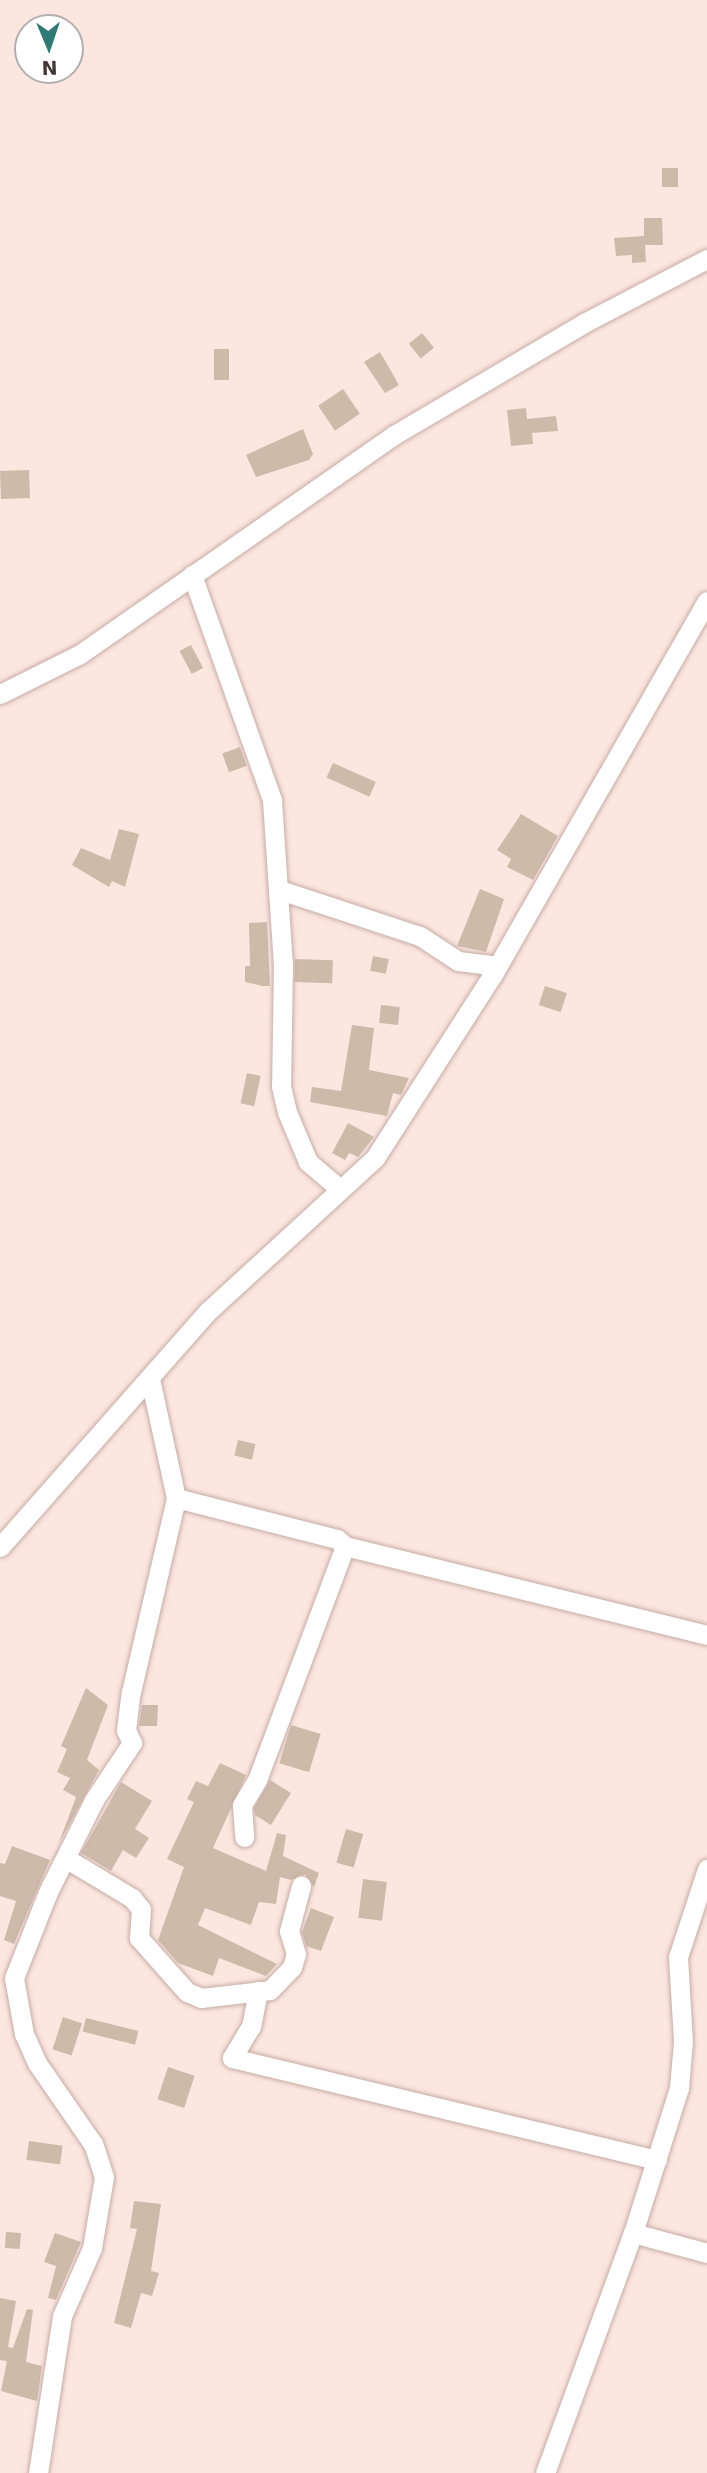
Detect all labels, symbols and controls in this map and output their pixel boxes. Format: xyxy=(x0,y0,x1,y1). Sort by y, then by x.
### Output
north arrow xyxy=(14,14,84,84)
text: N xyxy=(41,57,58,79)

